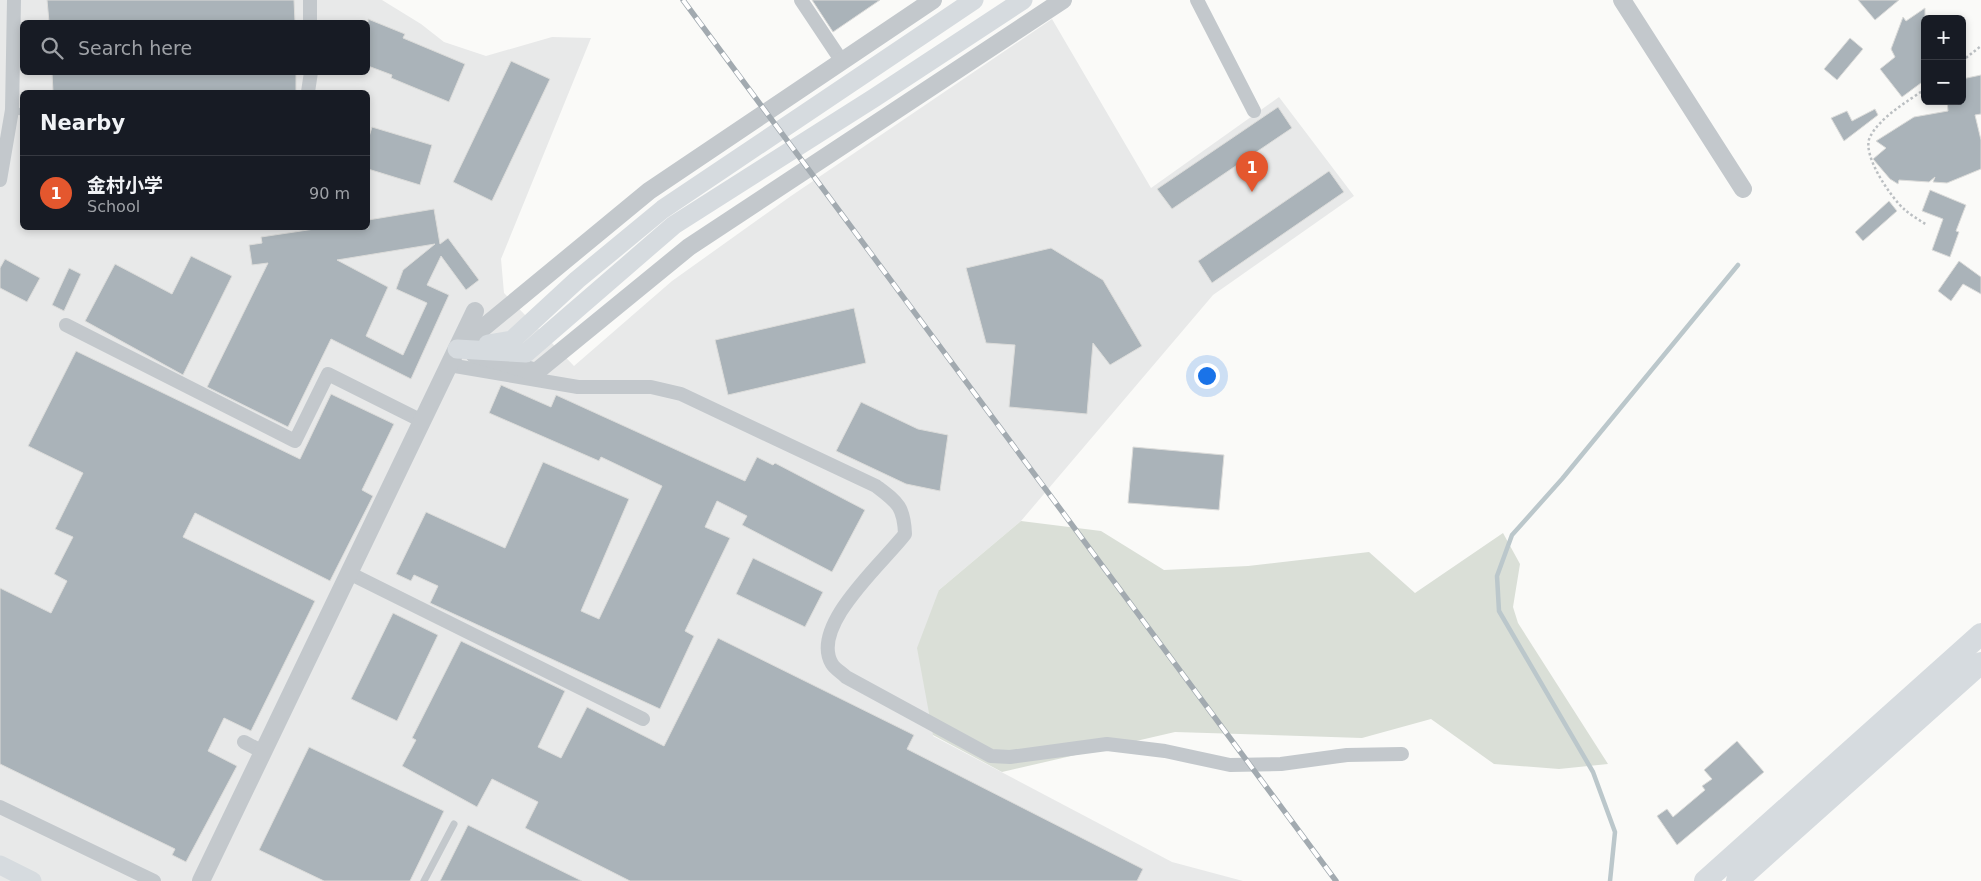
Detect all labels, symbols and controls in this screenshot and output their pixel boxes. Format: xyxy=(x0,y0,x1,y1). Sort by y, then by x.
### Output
map controls xyxy=(1921,15,1966,105)
button: + xyxy=(1921,15,1966,60)
search box xyxy=(20,20,370,75)
icon: search xyxy=(38,34,66,62)
text: Search here xyxy=(78,37,192,59)
button: − xyxy=(1921,60,1966,105)
text: Nearby xyxy=(40,111,125,135)
pin: 1 xyxy=(1236,151,1268,192)
text: 金村小学 xyxy=(87,174,163,196)
text: 1 xyxy=(50,184,62,203)
text: 90 m xyxy=(309,184,350,203)
text: School xyxy=(87,197,140,216)
your location xyxy=(1194,363,1220,389)

